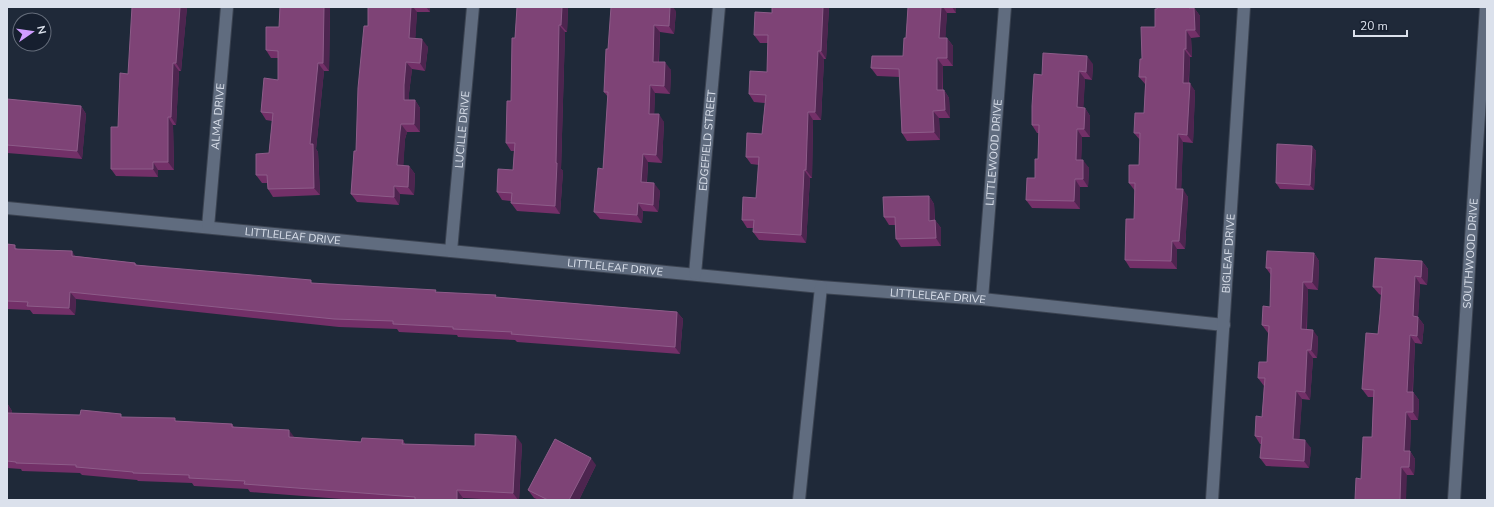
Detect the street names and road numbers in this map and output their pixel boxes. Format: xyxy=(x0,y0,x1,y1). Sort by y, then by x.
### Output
street label: ALMA DRIVE xyxy=(207,83,228,150)
street label: EDGEFIELD STREET xyxy=(695,89,719,192)
street label: LUCILLE DRIVE xyxy=(451,90,473,169)
street label: LITTLEWOOD DRIVE xyxy=(982,99,1005,206)
street label: SOUTHWOOD DRIVE xyxy=(1459,198,1481,309)
street label: BIGLEAF DRIVE xyxy=(1218,213,1238,294)
street label: LITTLELEAF DRIVE xyxy=(244,224,341,248)
street label: LITTLELEAF DRIVE xyxy=(567,255,664,279)
street label: LITTLELEAF DRIVE xyxy=(889,285,987,307)

